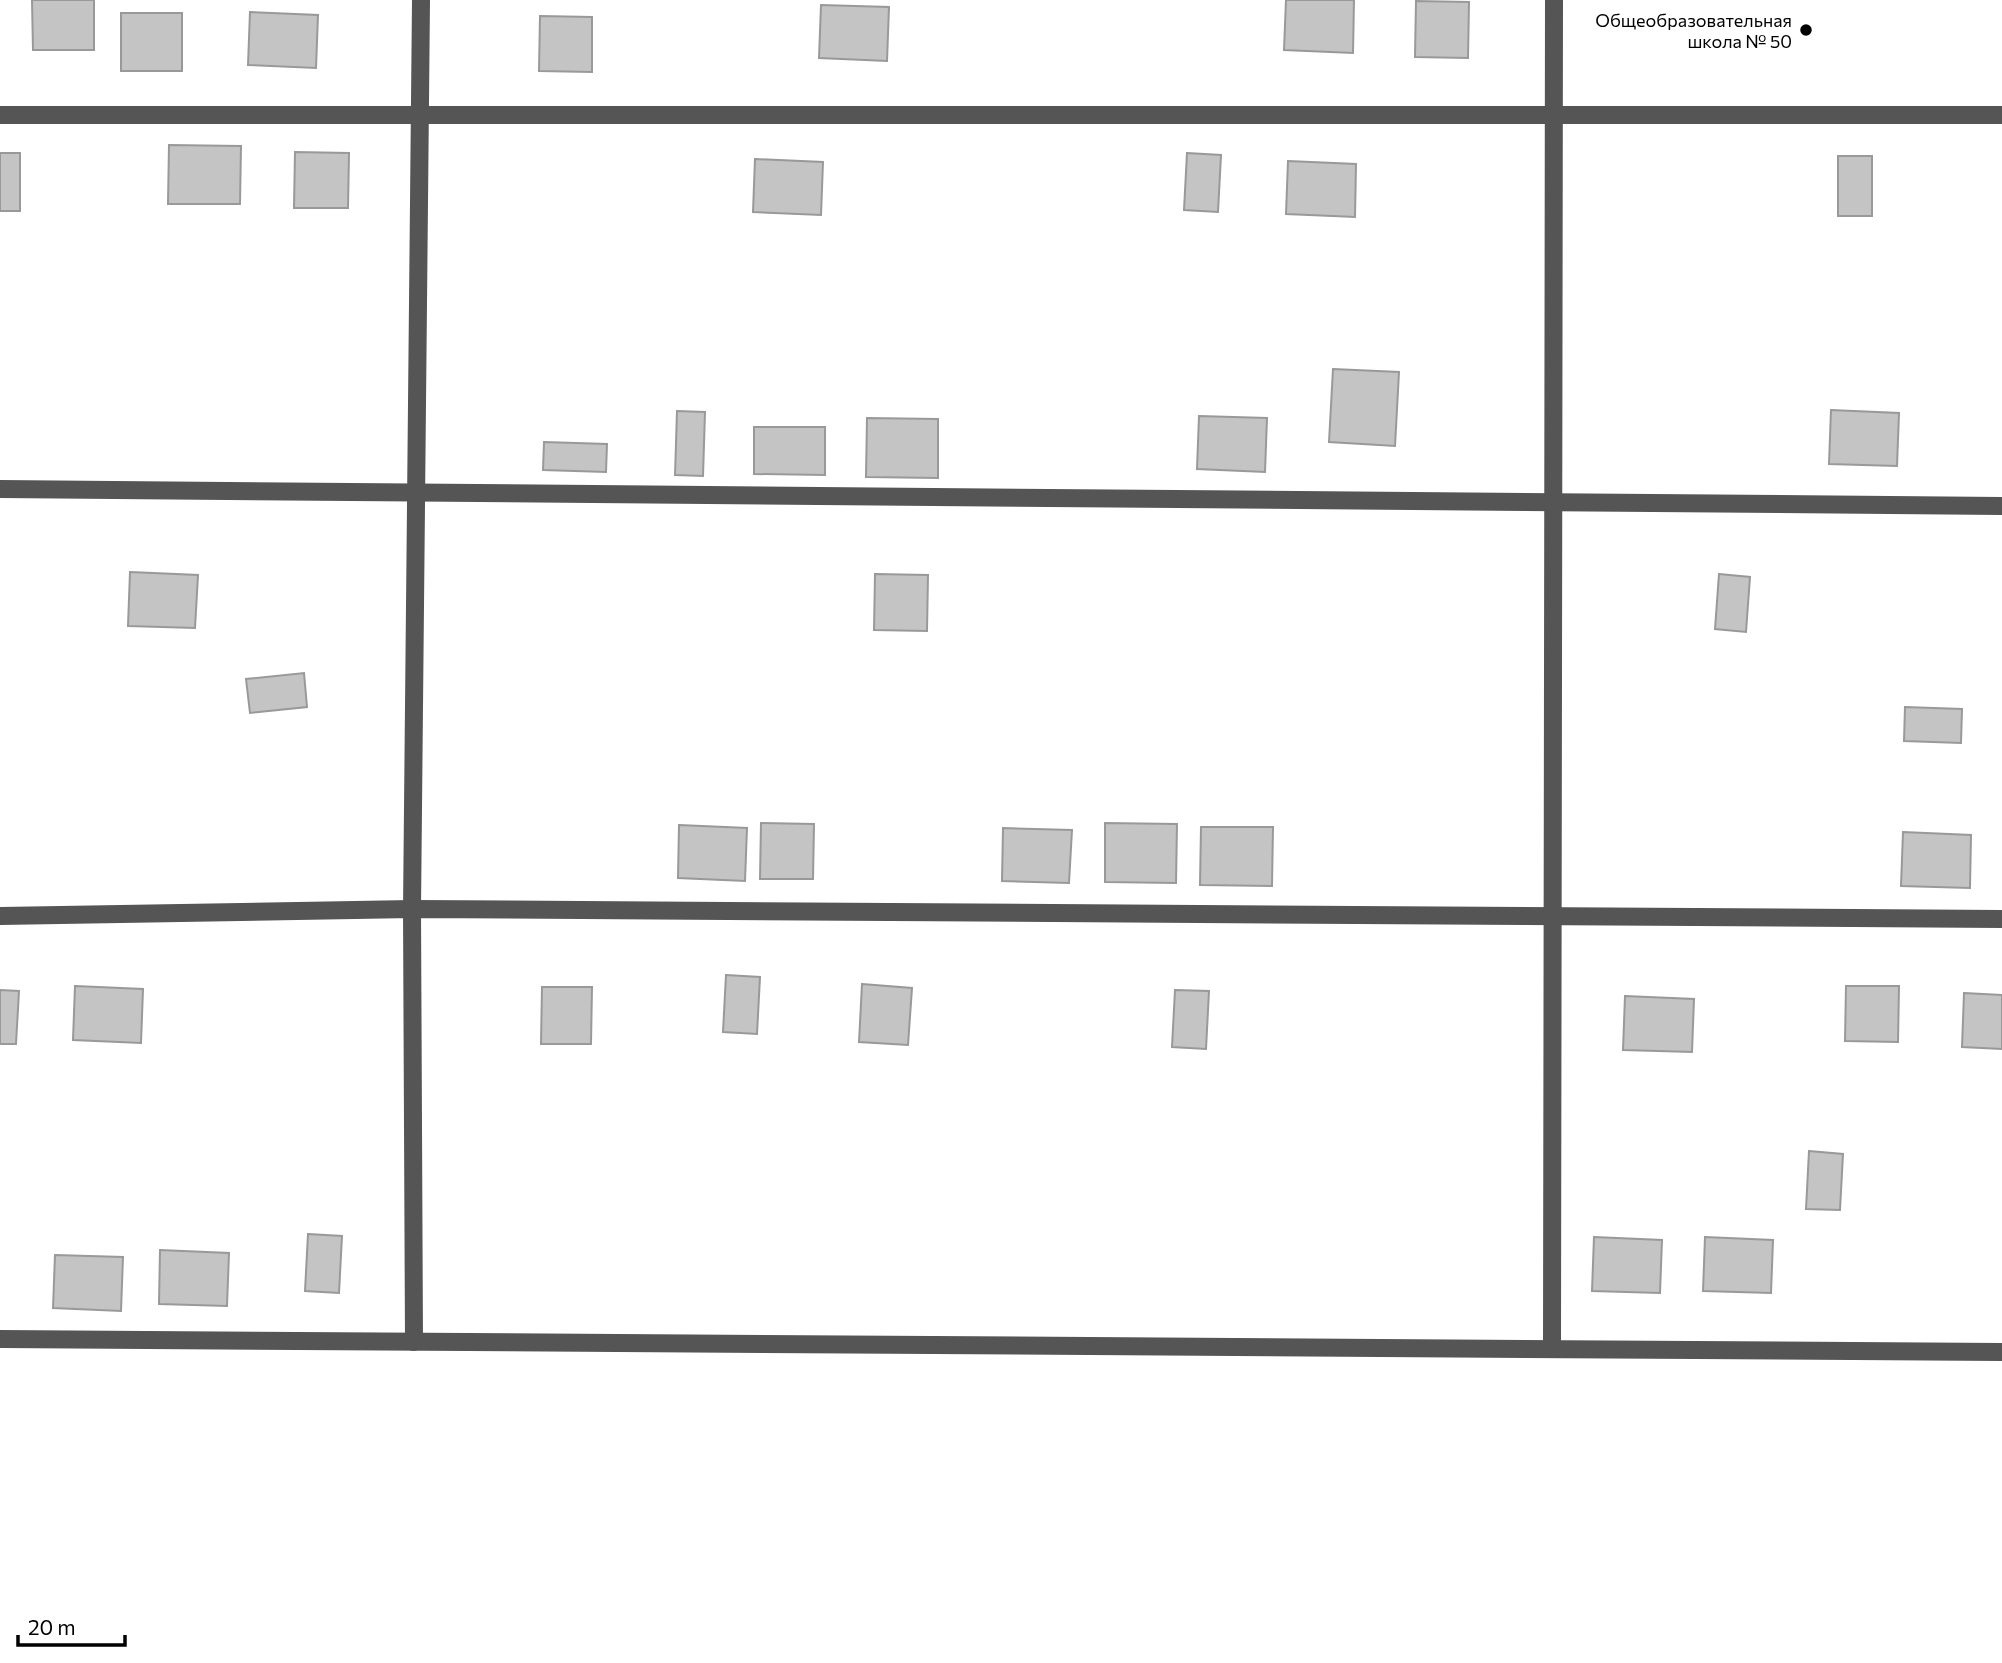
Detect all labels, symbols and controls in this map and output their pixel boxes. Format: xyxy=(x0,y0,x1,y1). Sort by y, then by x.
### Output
place label: Общеобразовательная школа № 50 xyxy=(1595,9,1792,52)
marker: Общеобразовательная школа № 50 xyxy=(1798,22,1814,38)
scale bar xyxy=(18,1604,124,1648)
text: 20 m xyxy=(28,1614,76,1639)

